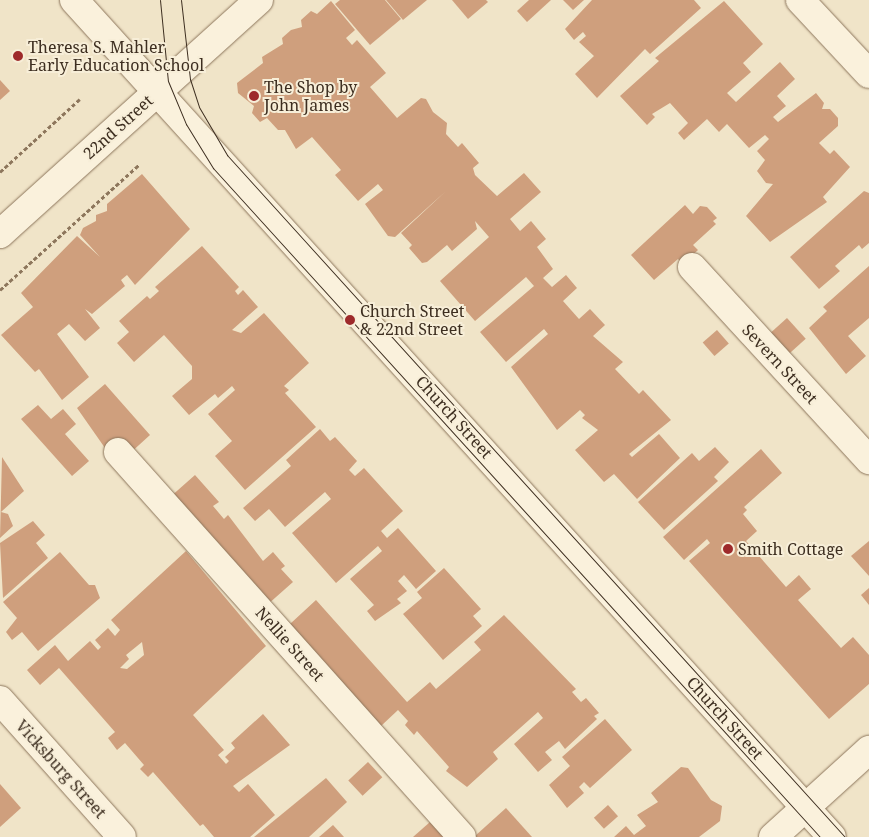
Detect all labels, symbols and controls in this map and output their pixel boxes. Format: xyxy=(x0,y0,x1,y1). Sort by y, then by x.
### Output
place label: Theresa S. Mahler Early Education School xyxy=(28,37,204,75)
marker: Theresa S. Mahler Early Education School xyxy=(12,50,24,62)
place label: The Shop by John James xyxy=(264,77,357,115)
marker: The Shop by John James xyxy=(248,90,260,102)
street label: 22nd Street xyxy=(79,91,157,163)
place label: Church Street & 22nd Street xyxy=(360,301,464,339)
marker: Church Street & 22nd Street xyxy=(344,314,356,326)
street label: Severn Street xyxy=(738,320,822,408)
street label: Church Street xyxy=(412,372,496,462)
place label: Smith Cottage xyxy=(738,539,843,559)
marker: Smith Cottage xyxy=(722,543,734,555)
street label: Nellie Street xyxy=(252,603,328,685)
street label: Church Street xyxy=(683,673,767,763)
street label: Vicksburg Street xyxy=(12,716,110,822)

